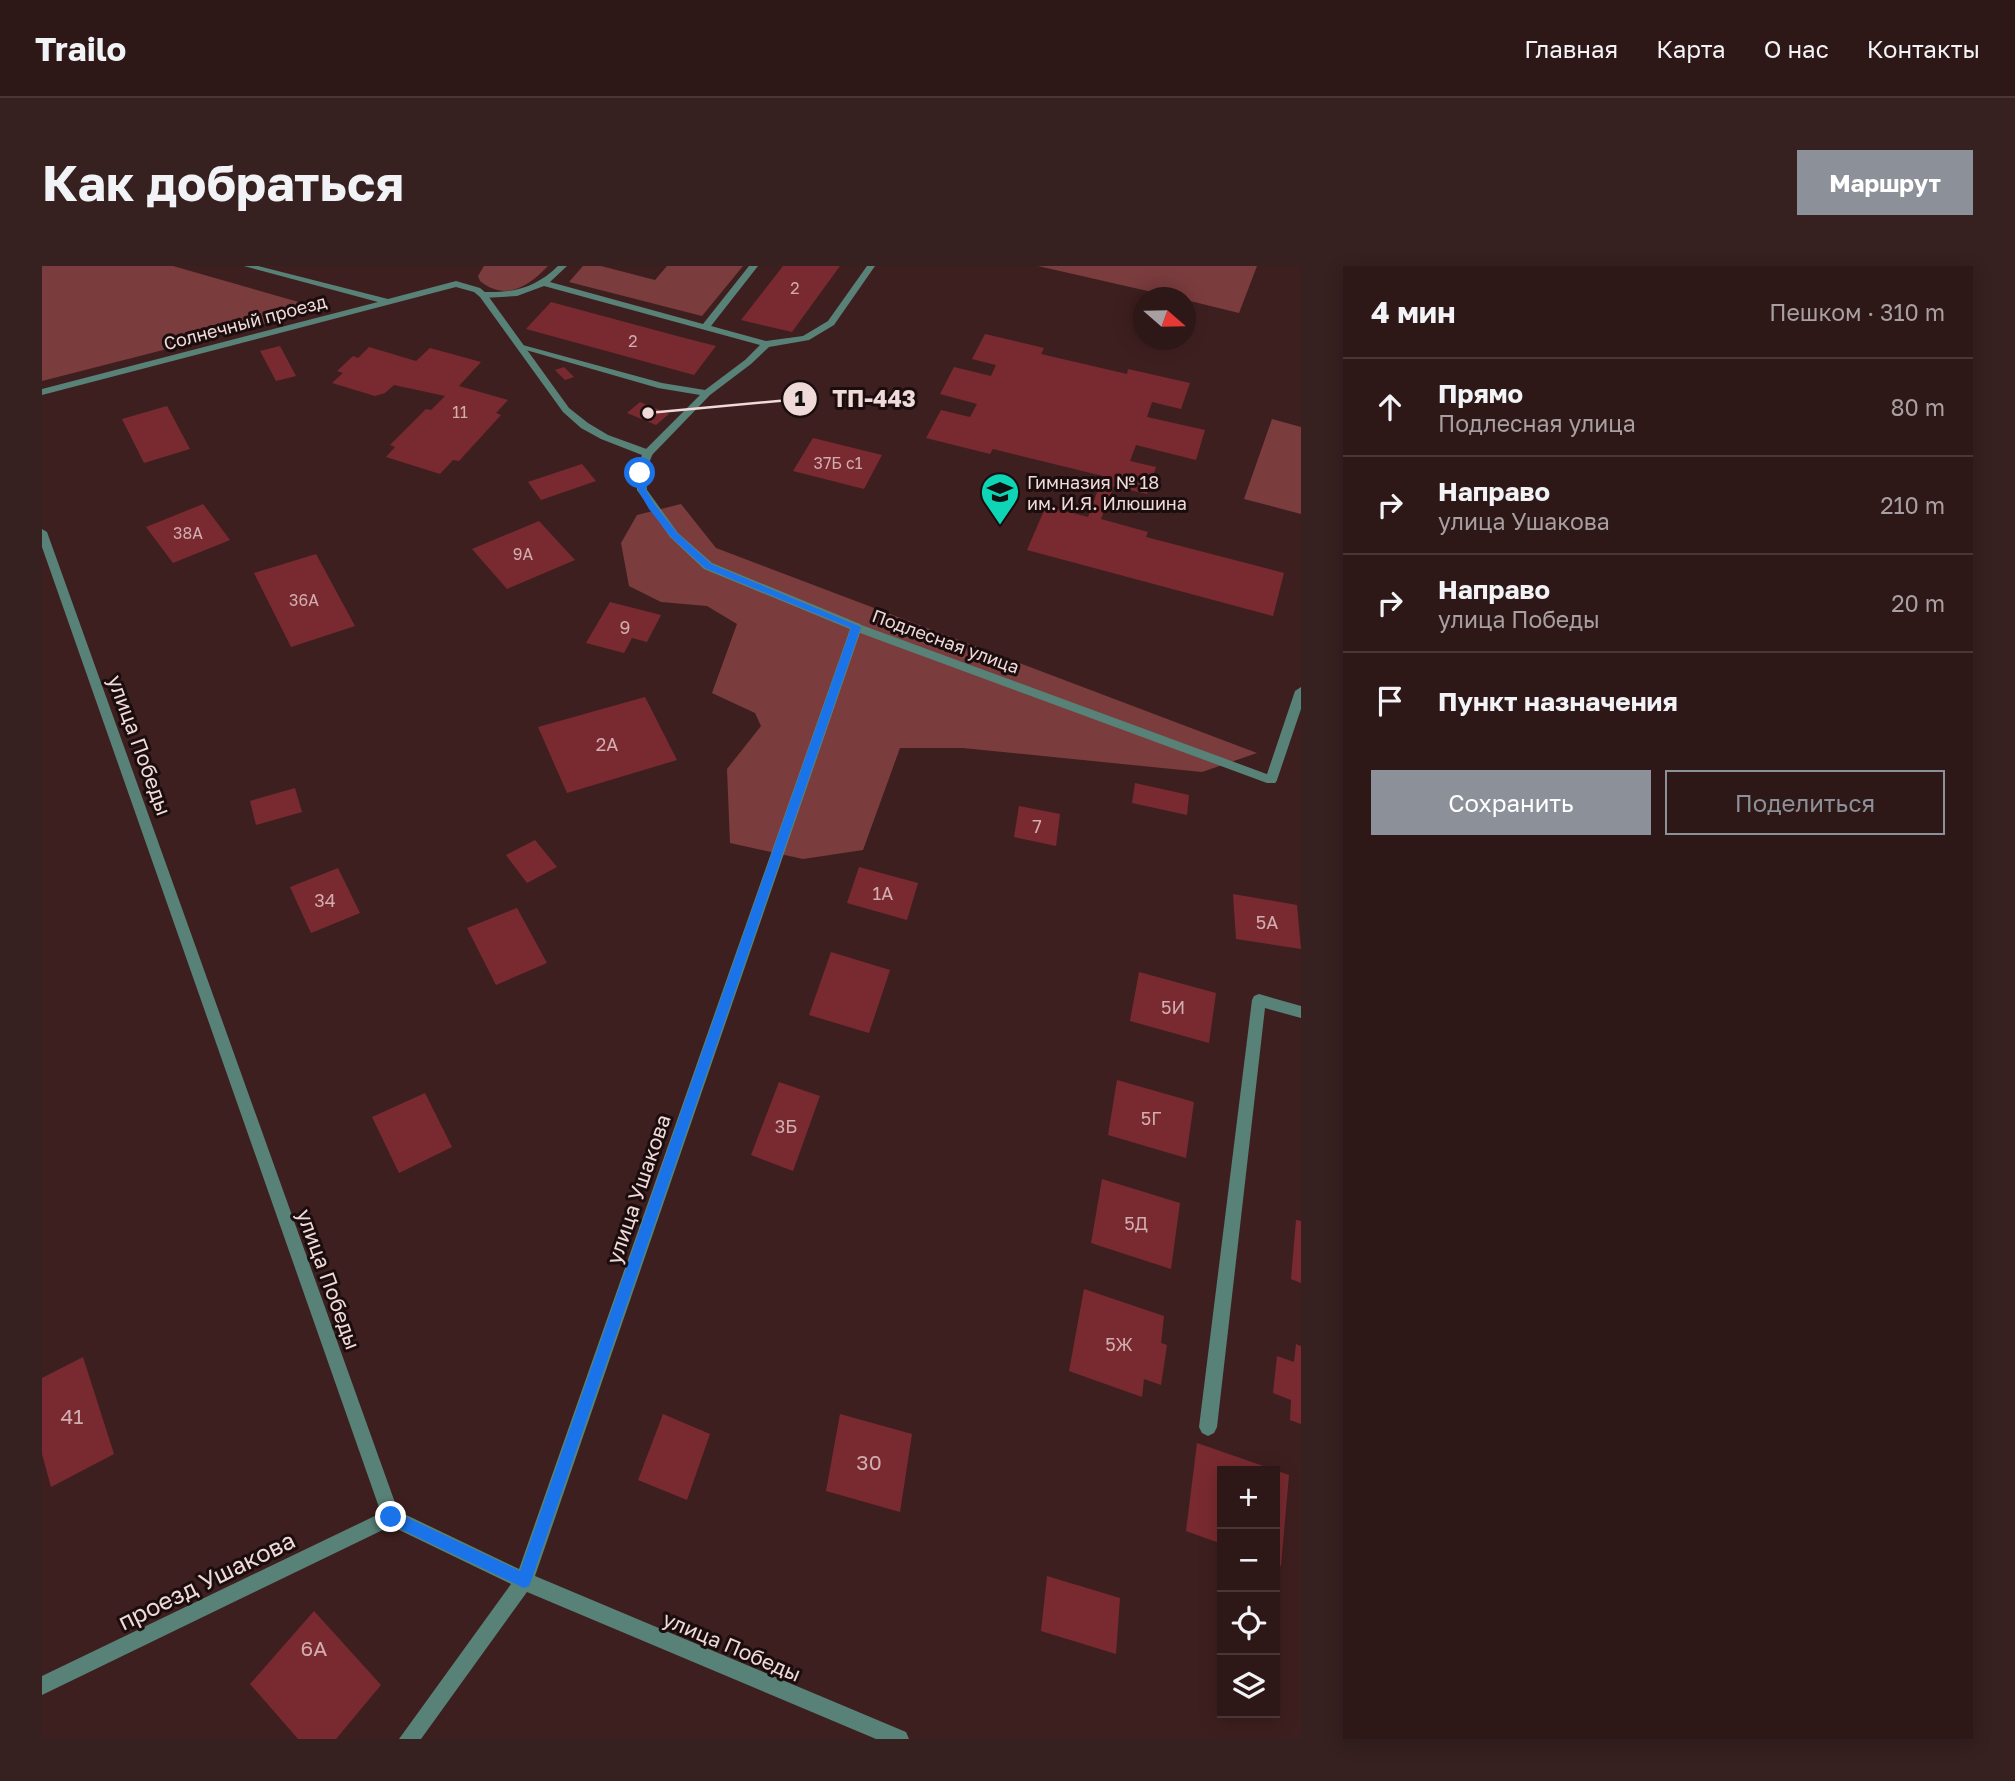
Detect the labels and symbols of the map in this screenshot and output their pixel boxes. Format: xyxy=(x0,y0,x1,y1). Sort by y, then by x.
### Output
house number: 2 xyxy=(790,278,800,298)
north arrow xyxy=(1133,287,1196,350)
street label: Солнечный проезд xyxy=(161,290,329,354)
house number: 2 xyxy=(628,331,638,351)
callout: ТП-443 xyxy=(783,377,929,421)
text: ТП-443 xyxy=(832,384,916,412)
text: 1 xyxy=(795,385,806,411)
house number: 11 xyxy=(452,402,468,422)
house number: 37Б с1 xyxy=(814,453,863,473)
route start xyxy=(624,457,655,488)
school or university icon: Гимназия № 18 им. И.Я. Илюшина xyxy=(979,471,1021,526)
place label: Гимназия № 18 им. И.Я. Илюшина xyxy=(1027,471,1187,514)
house number: 38А xyxy=(173,523,203,543)
house number: 9А xyxy=(513,544,533,564)
house number: 36А xyxy=(289,590,319,610)
street label: Подлесная улица xyxy=(869,604,1023,678)
house number: 9 xyxy=(620,616,630,638)
street label: улица Победы xyxy=(103,671,177,819)
house number: 2А xyxy=(596,733,618,755)
house number: 7 xyxy=(1032,815,1042,837)
house number: 1А xyxy=(873,882,893,904)
house number: 34 xyxy=(314,889,336,911)
house number: 5А xyxy=(1256,911,1278,933)
house number: 5И xyxy=(1161,996,1185,1018)
house number: 5Г xyxy=(1141,1107,1161,1129)
street label: улица Ушакова xyxy=(600,1111,676,1267)
house number: 3Б xyxy=(775,1115,797,1137)
street label: улица Победы xyxy=(292,1205,366,1353)
house number: 5Д xyxy=(1124,1212,1148,1234)
house number: 5Ж xyxy=(1105,1333,1133,1355)
house number: 41 xyxy=(61,1403,84,1429)
house number: 30 xyxy=(856,1449,882,1475)
route end xyxy=(375,1501,406,1532)
street label: проезд Ушакова xyxy=(113,1525,299,1635)
street label: улица Победы xyxy=(659,1605,805,1687)
house number: 6А xyxy=(301,1635,327,1661)

